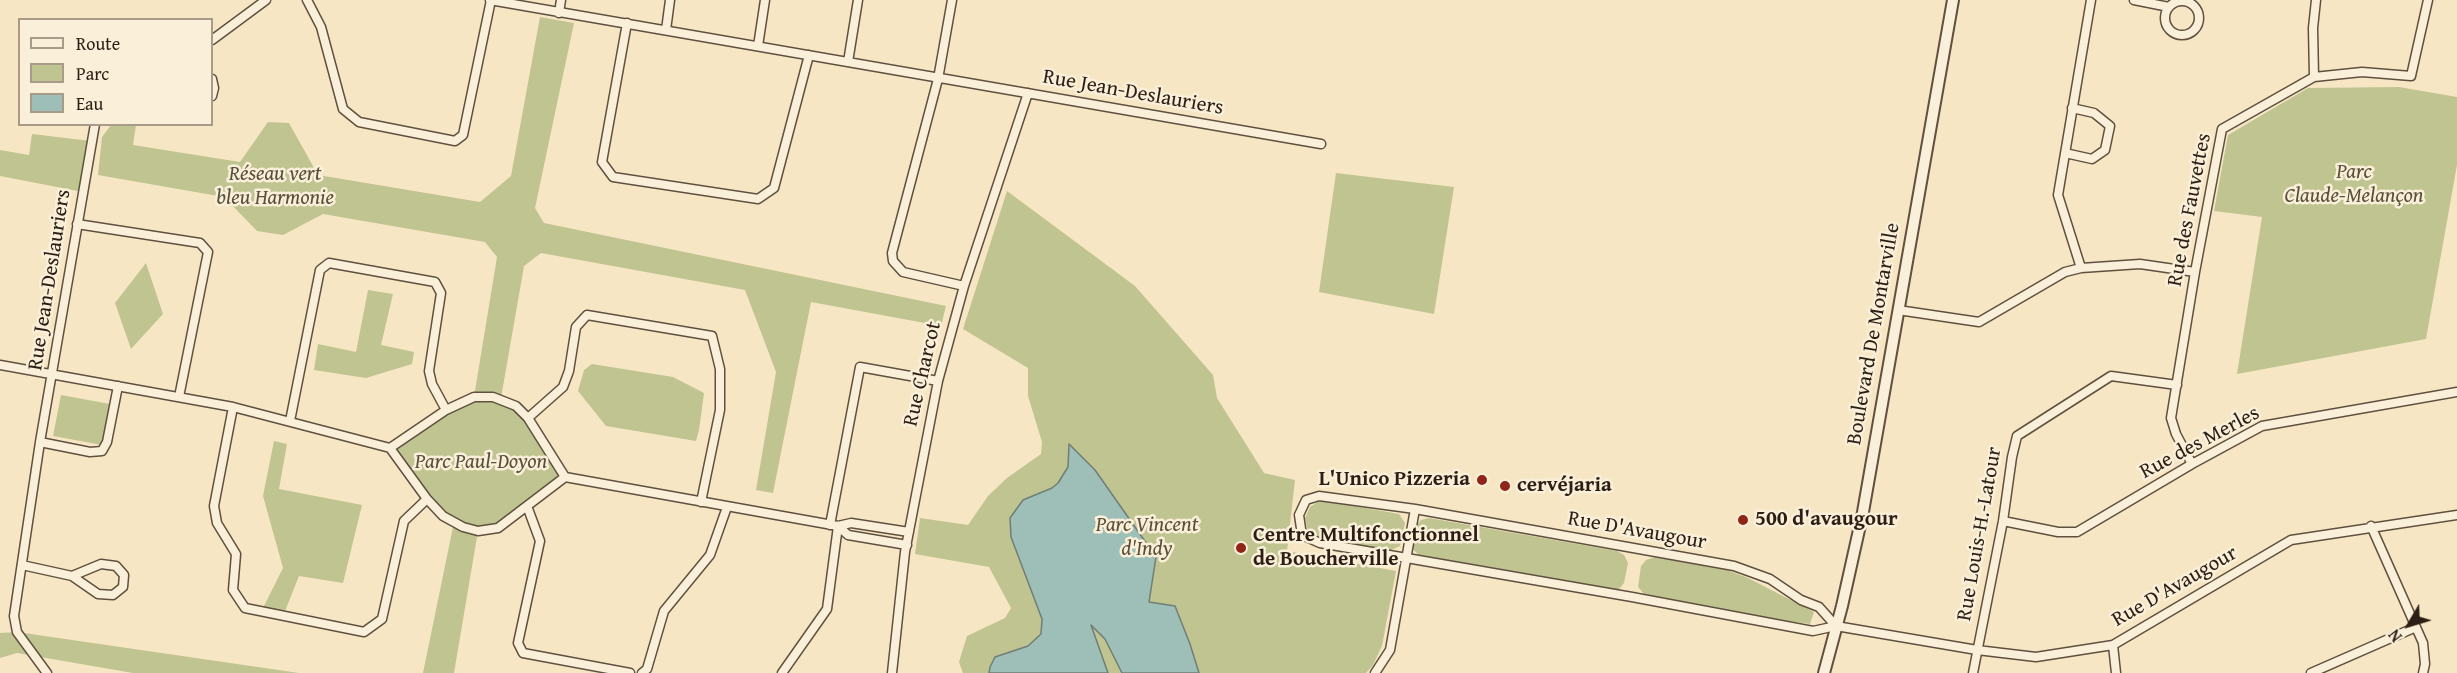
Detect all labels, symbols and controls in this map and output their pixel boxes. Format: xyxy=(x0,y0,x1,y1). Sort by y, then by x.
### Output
legend xyxy=(18,18,213,126)
text: Route xyxy=(76,30,120,57)
text: Parc xyxy=(76,60,109,87)
street label: Rue Jean-Deslauriers xyxy=(1041,65,1225,121)
text: Eau xyxy=(76,90,103,117)
street label: Rue des Fauvettes xyxy=(2163,131,2217,289)
park label: Parc Claude-Melançon xyxy=(2285,160,2423,210)
park label: Réseau vert bleu Harmonie xyxy=(216,162,334,212)
street label: Rue Jean-Deslauriers xyxy=(23,188,77,372)
street label: Boulevard De Montarville xyxy=(1842,221,1906,447)
street label: Rue Charcot xyxy=(899,319,947,429)
street label: Rue des Merles xyxy=(2136,401,2264,485)
street label: Rue Louis-H.-Latour xyxy=(1952,445,2008,623)
park label: Parc Paul-Doyon xyxy=(415,450,547,476)
place label: L'Unico Pizzeria xyxy=(1319,467,1470,493)
marker: L'Unico Pizzeria xyxy=(1475,473,1489,487)
place label: cervéjaria xyxy=(1517,473,1612,499)
marker: cervéjaria xyxy=(1498,479,1512,493)
street label: Rue D'Avaugour xyxy=(1566,506,1708,556)
place label: 500 d'avaugour xyxy=(1755,507,1898,533)
park label: Parc Vincent d'Indy xyxy=(1096,513,1198,563)
marker: 500 d'avaugour xyxy=(1736,513,1750,527)
place label: Centre Multifonctionnel de Boucherville xyxy=(1253,523,1479,573)
marker: Centre Multifonctionnel de Boucherville xyxy=(1234,541,1248,555)
street label: Rue D'Avaugour xyxy=(2108,541,2242,633)
north arrow xyxy=(2379,595,2439,655)
text: N xyxy=(2382,624,2408,648)

